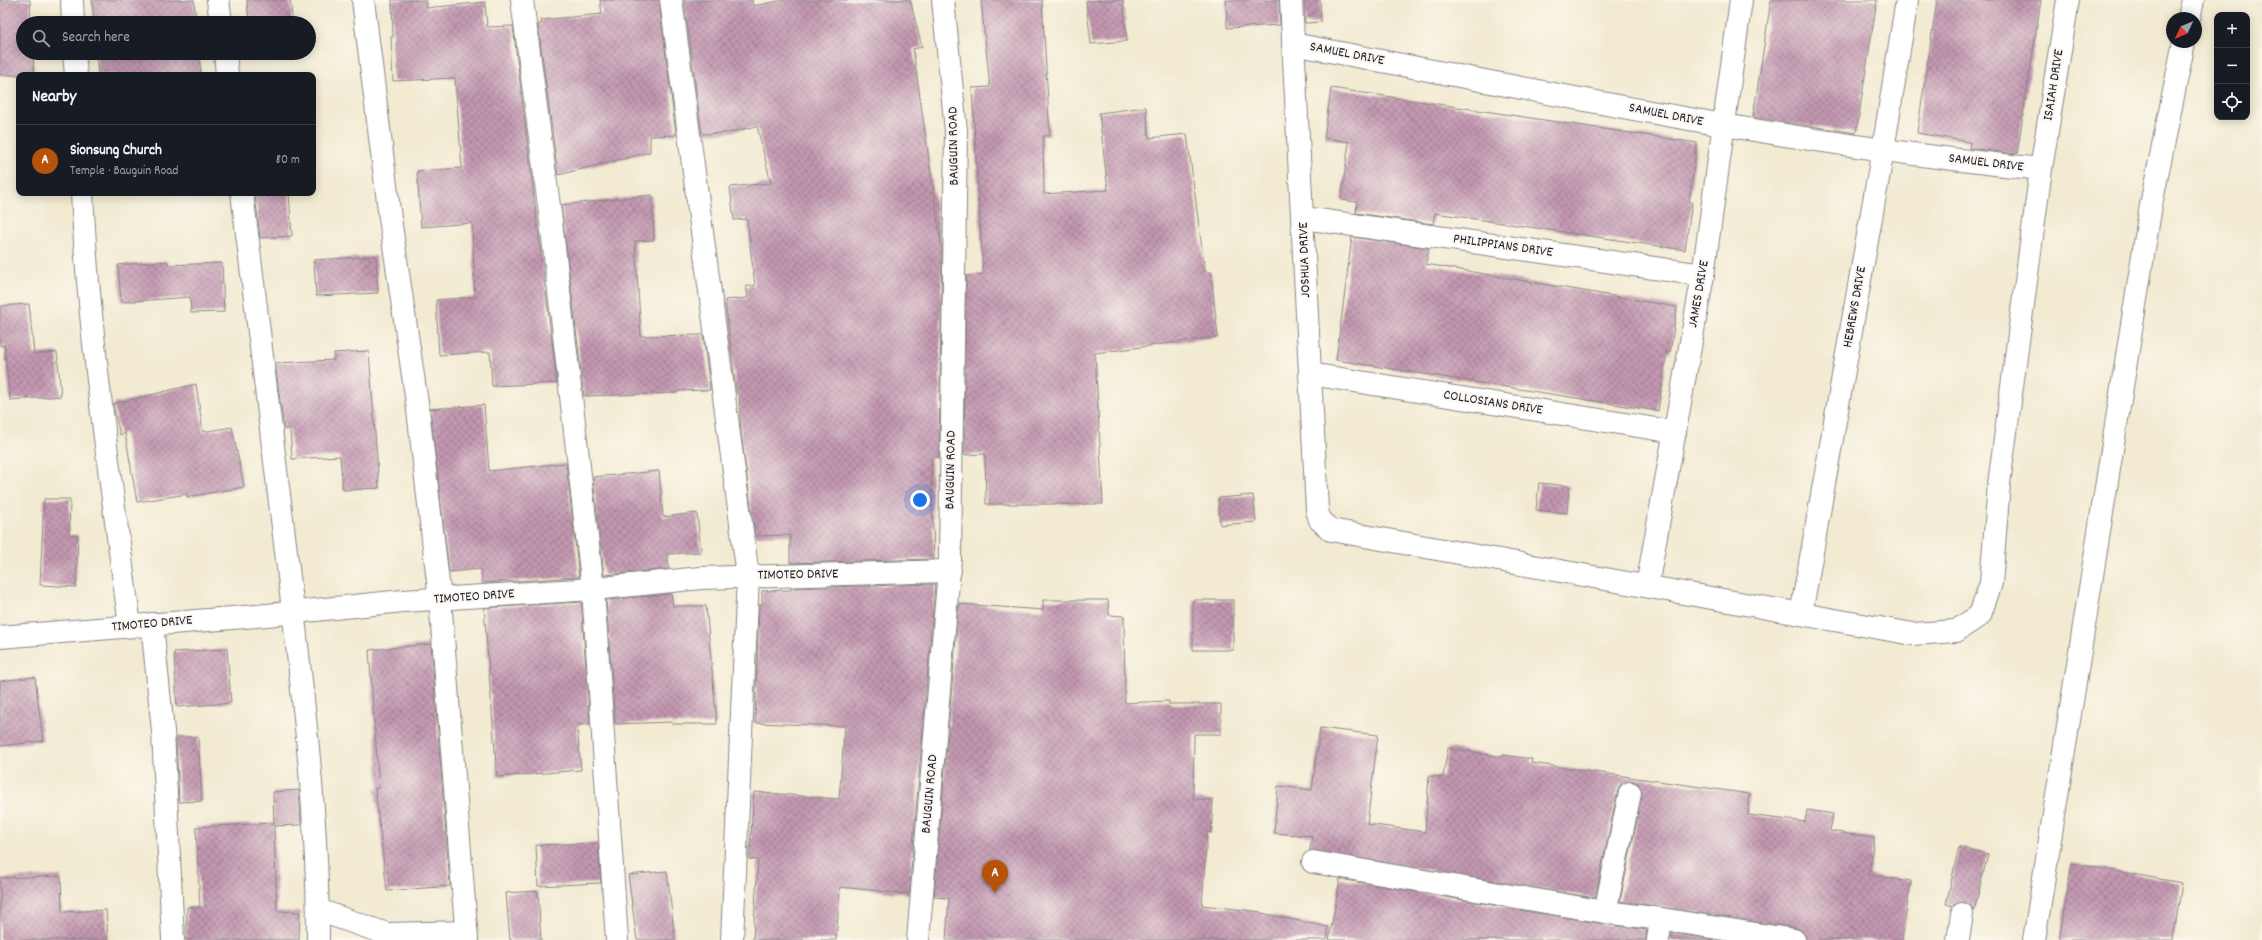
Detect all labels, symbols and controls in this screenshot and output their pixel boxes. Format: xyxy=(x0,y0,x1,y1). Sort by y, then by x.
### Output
north arrow xyxy=(2166,12,2202,48)
map controls xyxy=(2214,12,2250,120)
button: + xyxy=(2214,12,2250,48)
search box xyxy=(16,16,316,60)
icon: search xyxy=(30,27,52,49)
text: Search here xyxy=(62,27,130,49)
street label: SAMUEL DRIVE xyxy=(1308,37,1387,71)
street label: ISAIAH DRIVE xyxy=(2038,47,2070,122)
button: − xyxy=(2214,48,2250,84)
button: locate xyxy=(2214,84,2250,120)
text: Nearby xyxy=(32,86,76,110)
street label: SAMUEL DRIVE xyxy=(1627,98,1706,132)
street label: BAUGUIN ROAD xyxy=(943,106,965,186)
text: Sionsung Church xyxy=(70,140,162,162)
street label: SAMUEL DRIVE xyxy=(1947,148,2025,178)
text: A xyxy=(41,151,49,170)
text: 80 m xyxy=(276,151,300,170)
text: Temple · Bauguin Road xyxy=(70,162,178,181)
street label: JOSHUA DRIVE xyxy=(1294,221,1316,298)
street label: PHILIPPIANS DRIVE xyxy=(1452,229,1555,263)
street label: JAMES DRIVE xyxy=(1683,258,1715,329)
street label: HEBREWS DRIVE xyxy=(1838,264,1872,349)
street label: COLLOSIANS DRIVE xyxy=(1442,385,1545,421)
street label: BAUGUIN ROAD xyxy=(940,430,962,510)
your location xyxy=(910,490,930,510)
street label: TIMOTEO DRIVE xyxy=(757,564,839,586)
street label: TIMOTEO DRIVE xyxy=(433,584,516,610)
street label: TIMOTEO DRIVE xyxy=(111,610,194,637)
street label: BAUGUIN ROAD xyxy=(917,754,943,834)
pin: A xyxy=(982,860,1008,893)

